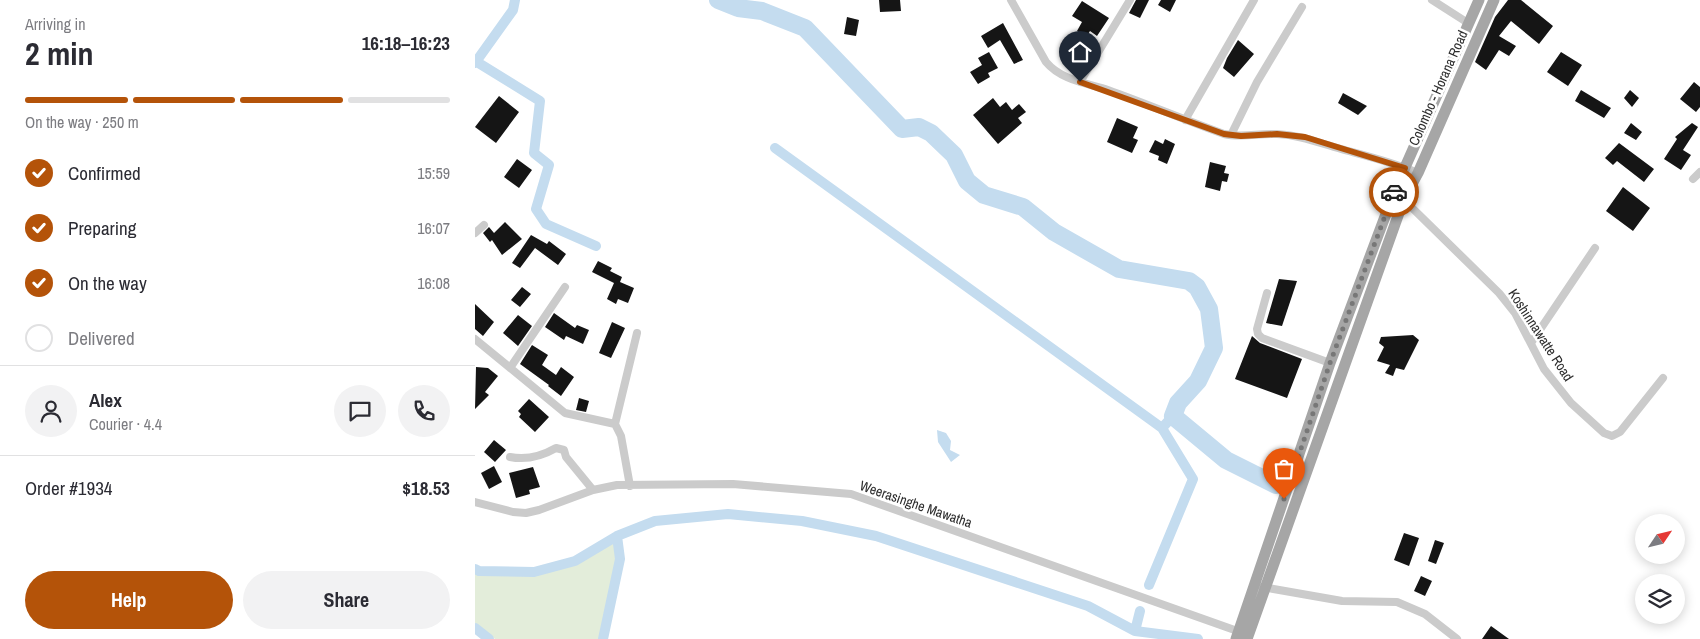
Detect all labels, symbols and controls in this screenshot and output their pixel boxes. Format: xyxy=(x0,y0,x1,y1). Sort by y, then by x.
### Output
text: Arriving in xyxy=(25,13,86,35)
street label: Colombo - Horana Road xyxy=(1404,28,1472,148)
text: 16:18–16:23 xyxy=(362,30,450,56)
pin xyxy=(1059,31,1101,82)
text: 2 min xyxy=(25,32,94,75)
icon: home xyxy=(1066,38,1094,66)
text: On the way · 250 m xyxy=(25,111,139,133)
icon: check xyxy=(25,159,53,187)
text: Confirmed xyxy=(68,160,141,186)
text: 15:59 xyxy=(417,162,450,184)
courier xyxy=(1369,167,1419,217)
icon: car xyxy=(1380,178,1408,206)
icon: check xyxy=(25,214,53,242)
text: Preparing xyxy=(68,215,136,241)
text: 16:07 xyxy=(417,217,450,239)
icon: check xyxy=(25,269,53,297)
text: On the way xyxy=(68,270,147,296)
text: 16:08 xyxy=(417,272,450,294)
street label: Koshinnawatte Road xyxy=(1504,285,1578,385)
text: Delivered xyxy=(68,325,135,351)
button: person xyxy=(25,385,77,437)
button: chat xyxy=(334,385,386,437)
button: phone xyxy=(398,385,450,437)
text: Alex xyxy=(89,387,122,413)
text: Courier · 4.4 xyxy=(89,413,162,435)
pin xyxy=(1263,448,1305,499)
icon: bag xyxy=(1270,455,1298,483)
text: Order #1934 xyxy=(25,475,112,501)
text: $18.53 xyxy=(402,475,450,501)
street label: Weerasinghe Mawatha xyxy=(857,476,975,532)
north arrow xyxy=(1635,514,1685,564)
map controls xyxy=(1635,514,1685,624)
button: Help xyxy=(25,571,233,629)
button: Share xyxy=(243,571,450,629)
button: layers xyxy=(1635,574,1685,624)

